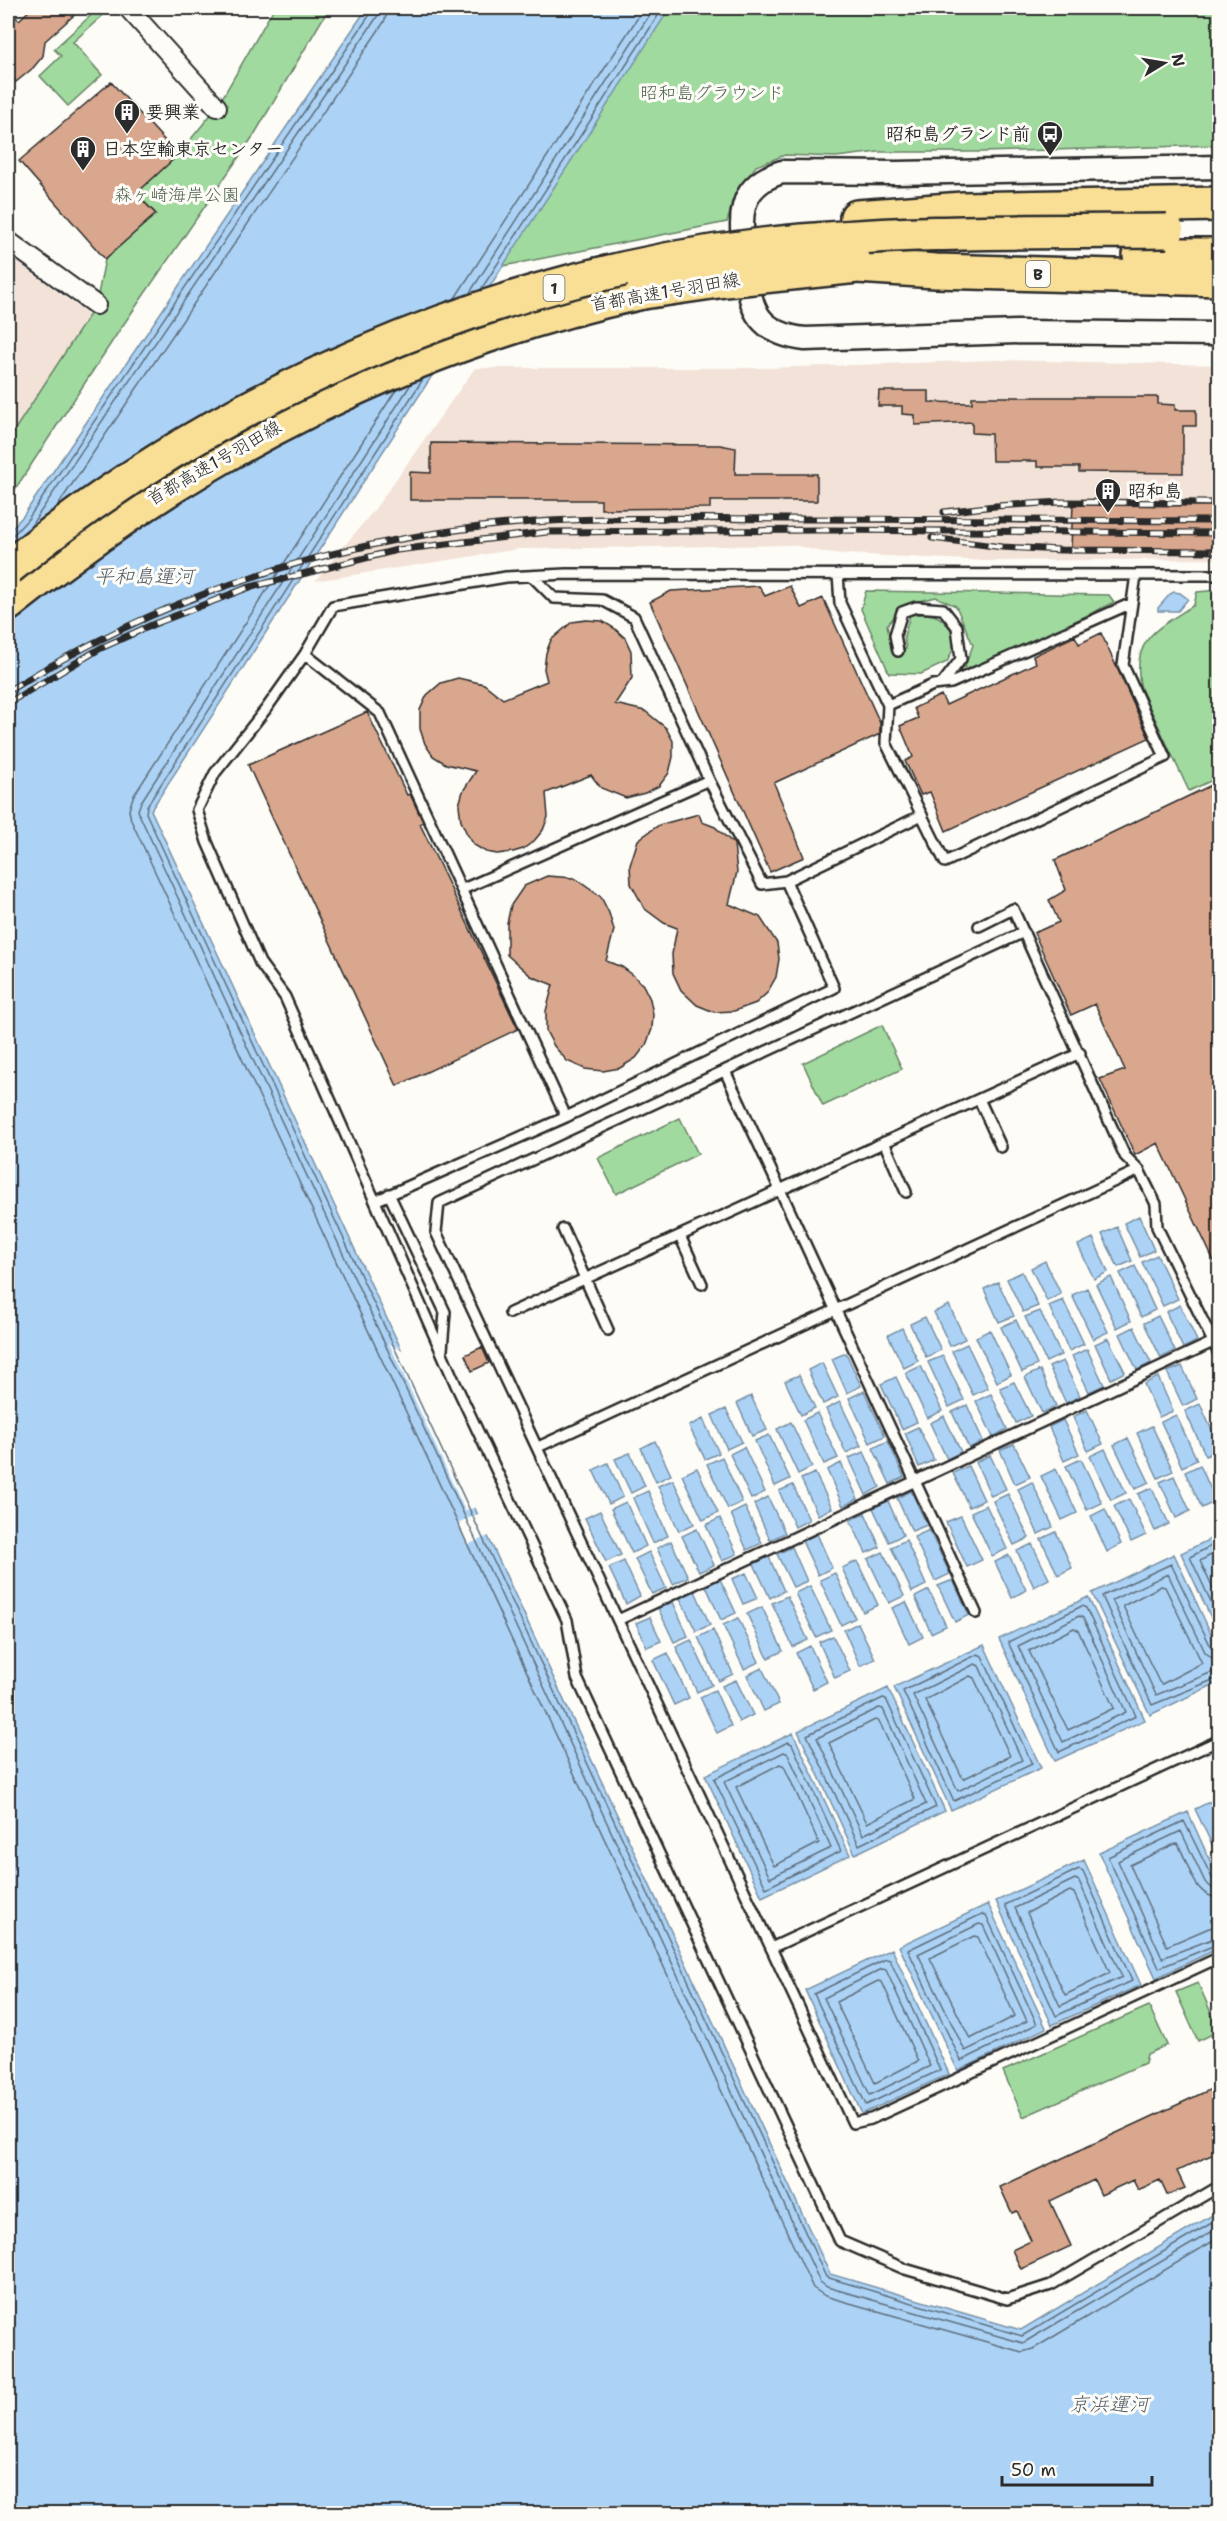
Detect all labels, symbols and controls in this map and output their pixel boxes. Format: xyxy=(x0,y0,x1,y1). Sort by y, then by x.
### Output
north arrow xyxy=(1134,33,1194,93)
text: N xyxy=(1167,52,1190,68)
park label: 昭和島グラウンド xyxy=(640,81,784,105)
building icon: 要興業 xyxy=(112,97,142,135)
place label: 要興業 xyxy=(146,100,200,124)
bus stop icon: 昭和島グランド前 xyxy=(1035,119,1065,157)
place label: 昭和島グランド前 xyxy=(886,122,1030,146)
building icon: 日本空輸東京センター xyxy=(68,134,98,172)
place label: 日本空輸東京センター xyxy=(103,137,283,161)
park label: 森ヶ崎海岸公園 xyxy=(114,183,240,207)
road number: B xyxy=(1026,261,1050,287)
street label: 首都高速1号羽田線 xyxy=(588,267,742,317)
road number: 1 xyxy=(544,275,564,301)
street label: 首都高速1号羽田線 xyxy=(142,415,286,511)
building icon: 昭和島 xyxy=(1093,476,1123,514)
place label: 昭和島 xyxy=(1128,479,1182,503)
water label: 平和島運河 xyxy=(94,563,197,589)
water label: 京浜運河 xyxy=(1069,2391,1152,2417)
scale bar xyxy=(1002,2449,1152,2487)
text: 50 m xyxy=(1011,2458,1056,2482)

